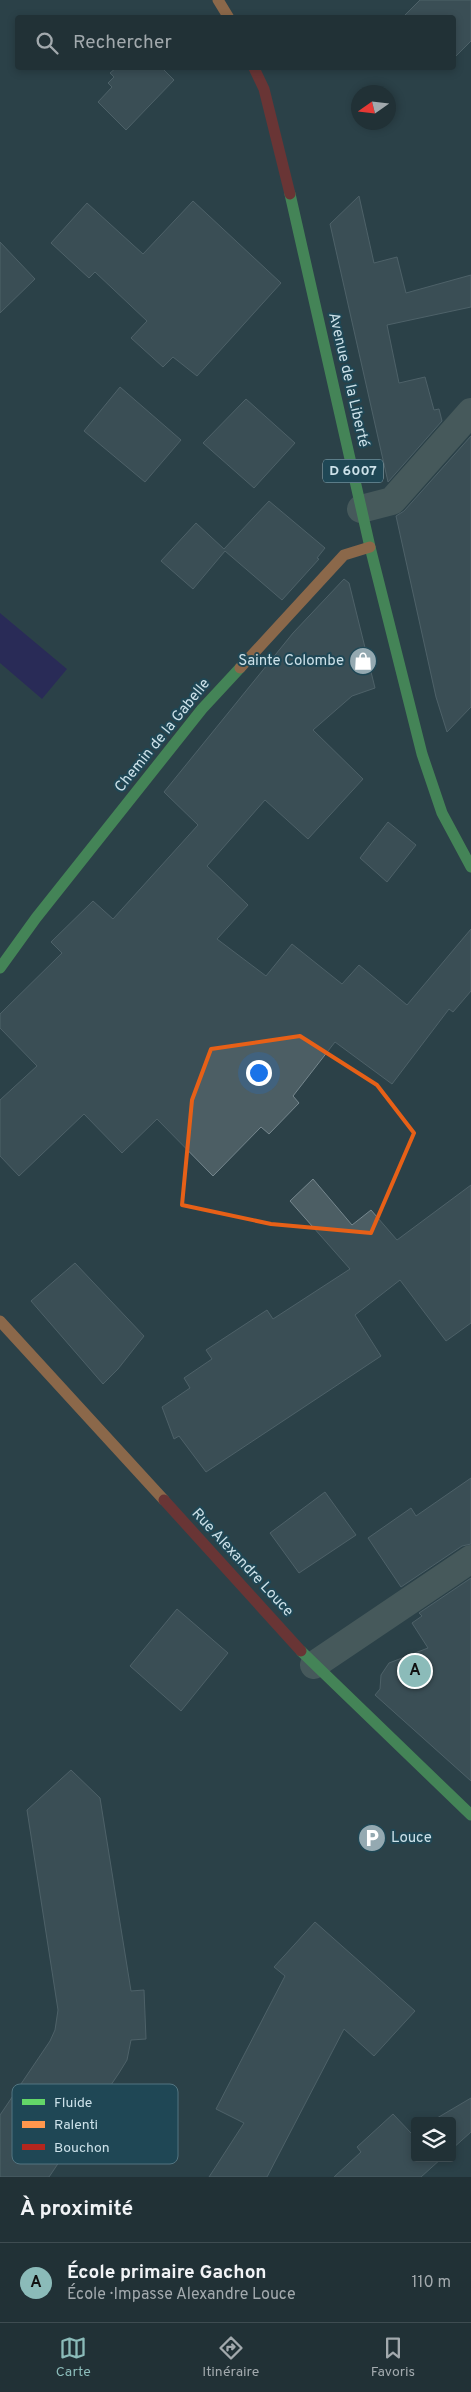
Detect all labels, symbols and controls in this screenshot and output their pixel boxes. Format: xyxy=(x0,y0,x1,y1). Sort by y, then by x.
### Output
search box xyxy=(15,15,456,70)
icon: search xyxy=(33,29,61,57)
text: Rechercher xyxy=(73,31,172,55)
north arrow xyxy=(351,85,396,130)
street label: Avenue de la Liberté xyxy=(323,311,373,449)
road number: D 6007 xyxy=(323,460,383,482)
shop icon: Sainte Colombe xyxy=(348,646,378,676)
place label: Sainte Colombe xyxy=(238,652,344,671)
street label: Chemin de la Gabelle xyxy=(111,675,215,797)
your location xyxy=(246,1060,272,1086)
street label: Rue Alexandre Louce xyxy=(187,1505,297,1621)
pin: A xyxy=(399,1652,431,1690)
parking icon: Louce xyxy=(357,1823,387,1853)
place label: Louce xyxy=(391,1829,432,1848)
legend xyxy=(12,2084,178,2164)
text: Fluide xyxy=(54,2095,92,2112)
text: Ralenti xyxy=(54,2117,98,2134)
map controls xyxy=(411,2117,456,2162)
button: layers xyxy=(411,2117,456,2162)
text: Bouchon xyxy=(54,2140,110,2157)
text: À proximité xyxy=(20,2196,133,2223)
text: École primaire Gachon xyxy=(67,2261,267,2285)
text: A xyxy=(30,2273,42,2293)
text: 110 m xyxy=(411,2273,451,2293)
text: École · Impasse Alexandre Louce xyxy=(67,2285,296,2305)
tab: Carte xyxy=(56,2334,91,2381)
tab: Itinéraire xyxy=(202,2334,259,2381)
tab: Favoris xyxy=(371,2334,415,2381)

